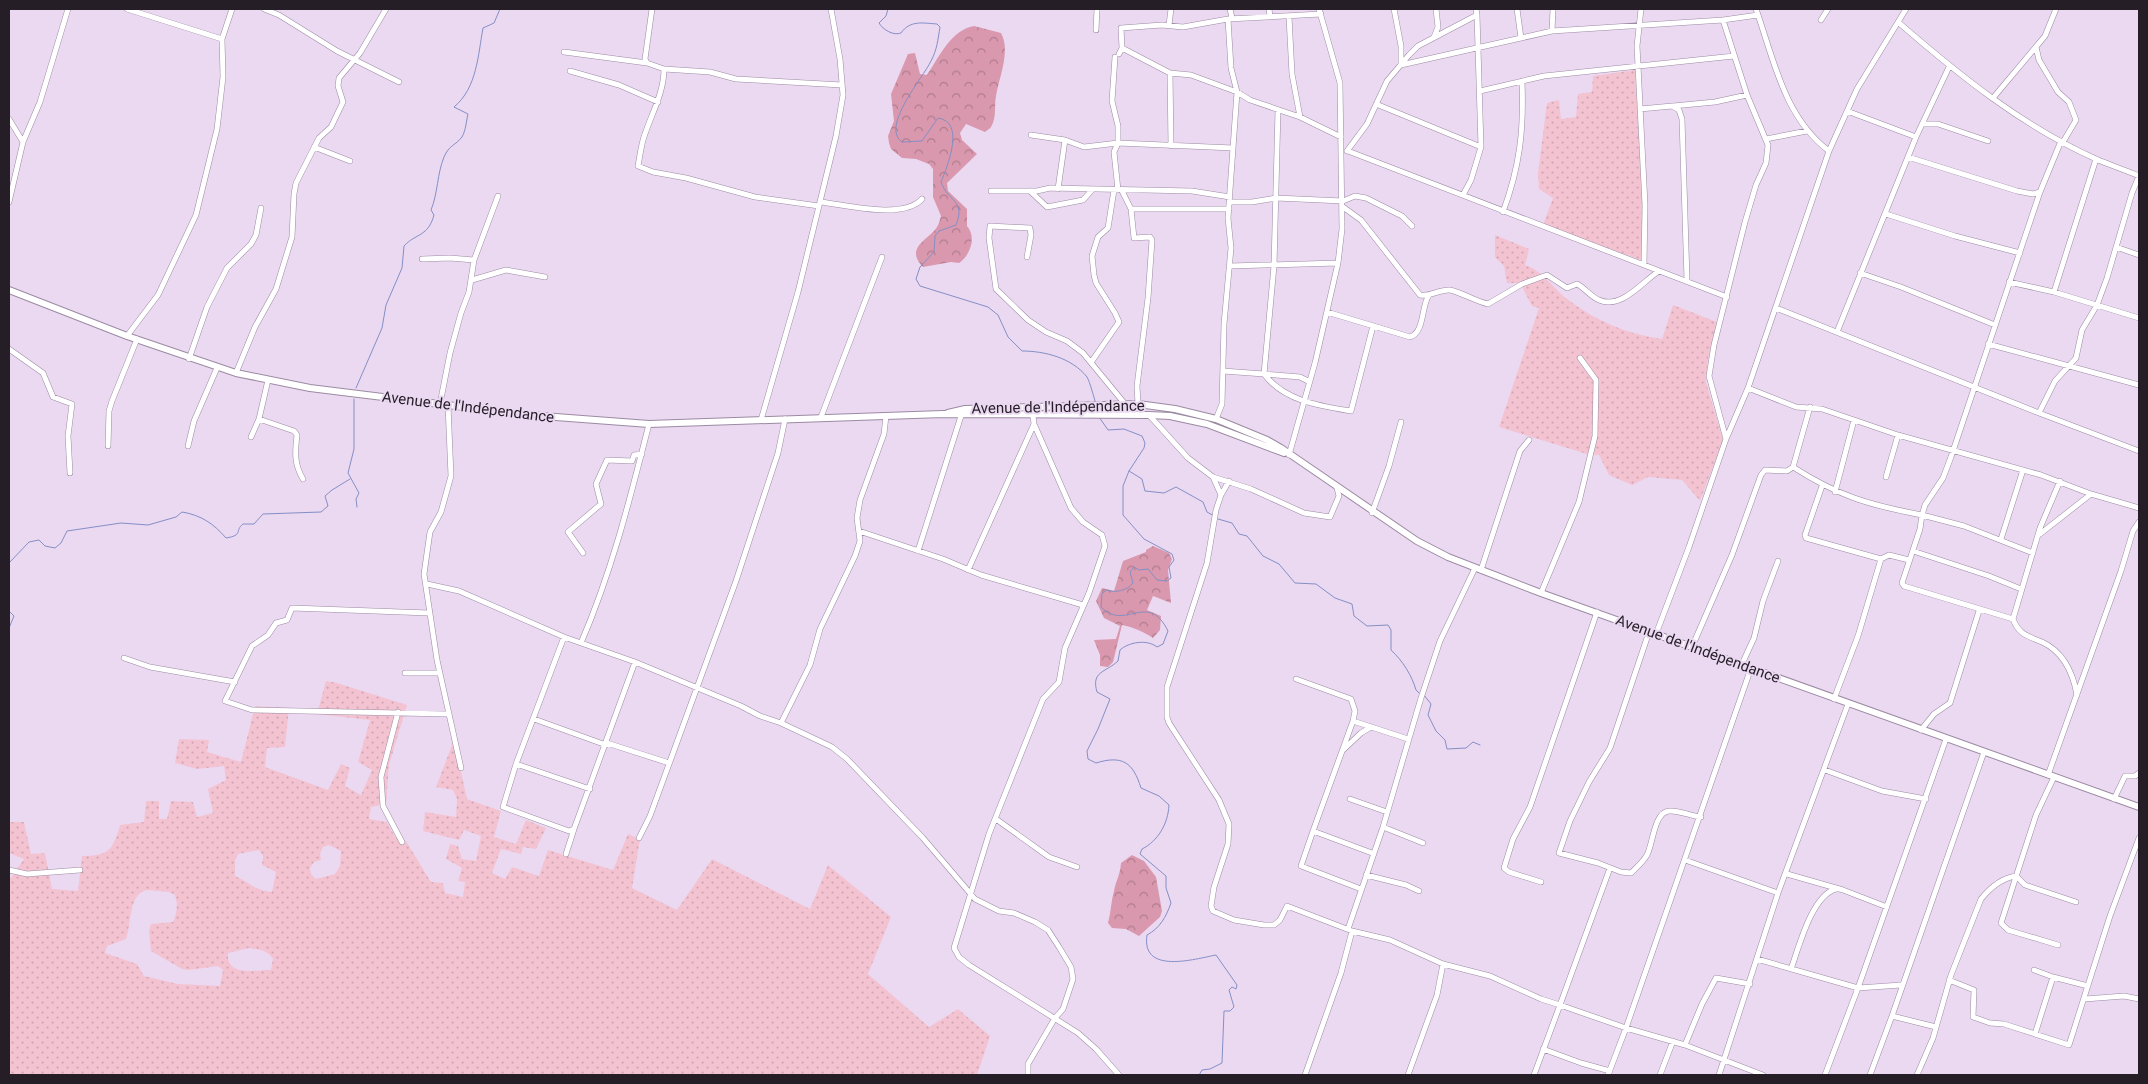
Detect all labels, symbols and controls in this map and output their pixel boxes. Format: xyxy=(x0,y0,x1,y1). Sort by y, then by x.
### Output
street label: Avenue de l'Indépendance xyxy=(381,388,555,426)
street label: Avenue de l'Indépendance xyxy=(971,396,1145,418)
street label: Avenue de l'Indépendance xyxy=(1613,611,1783,687)

